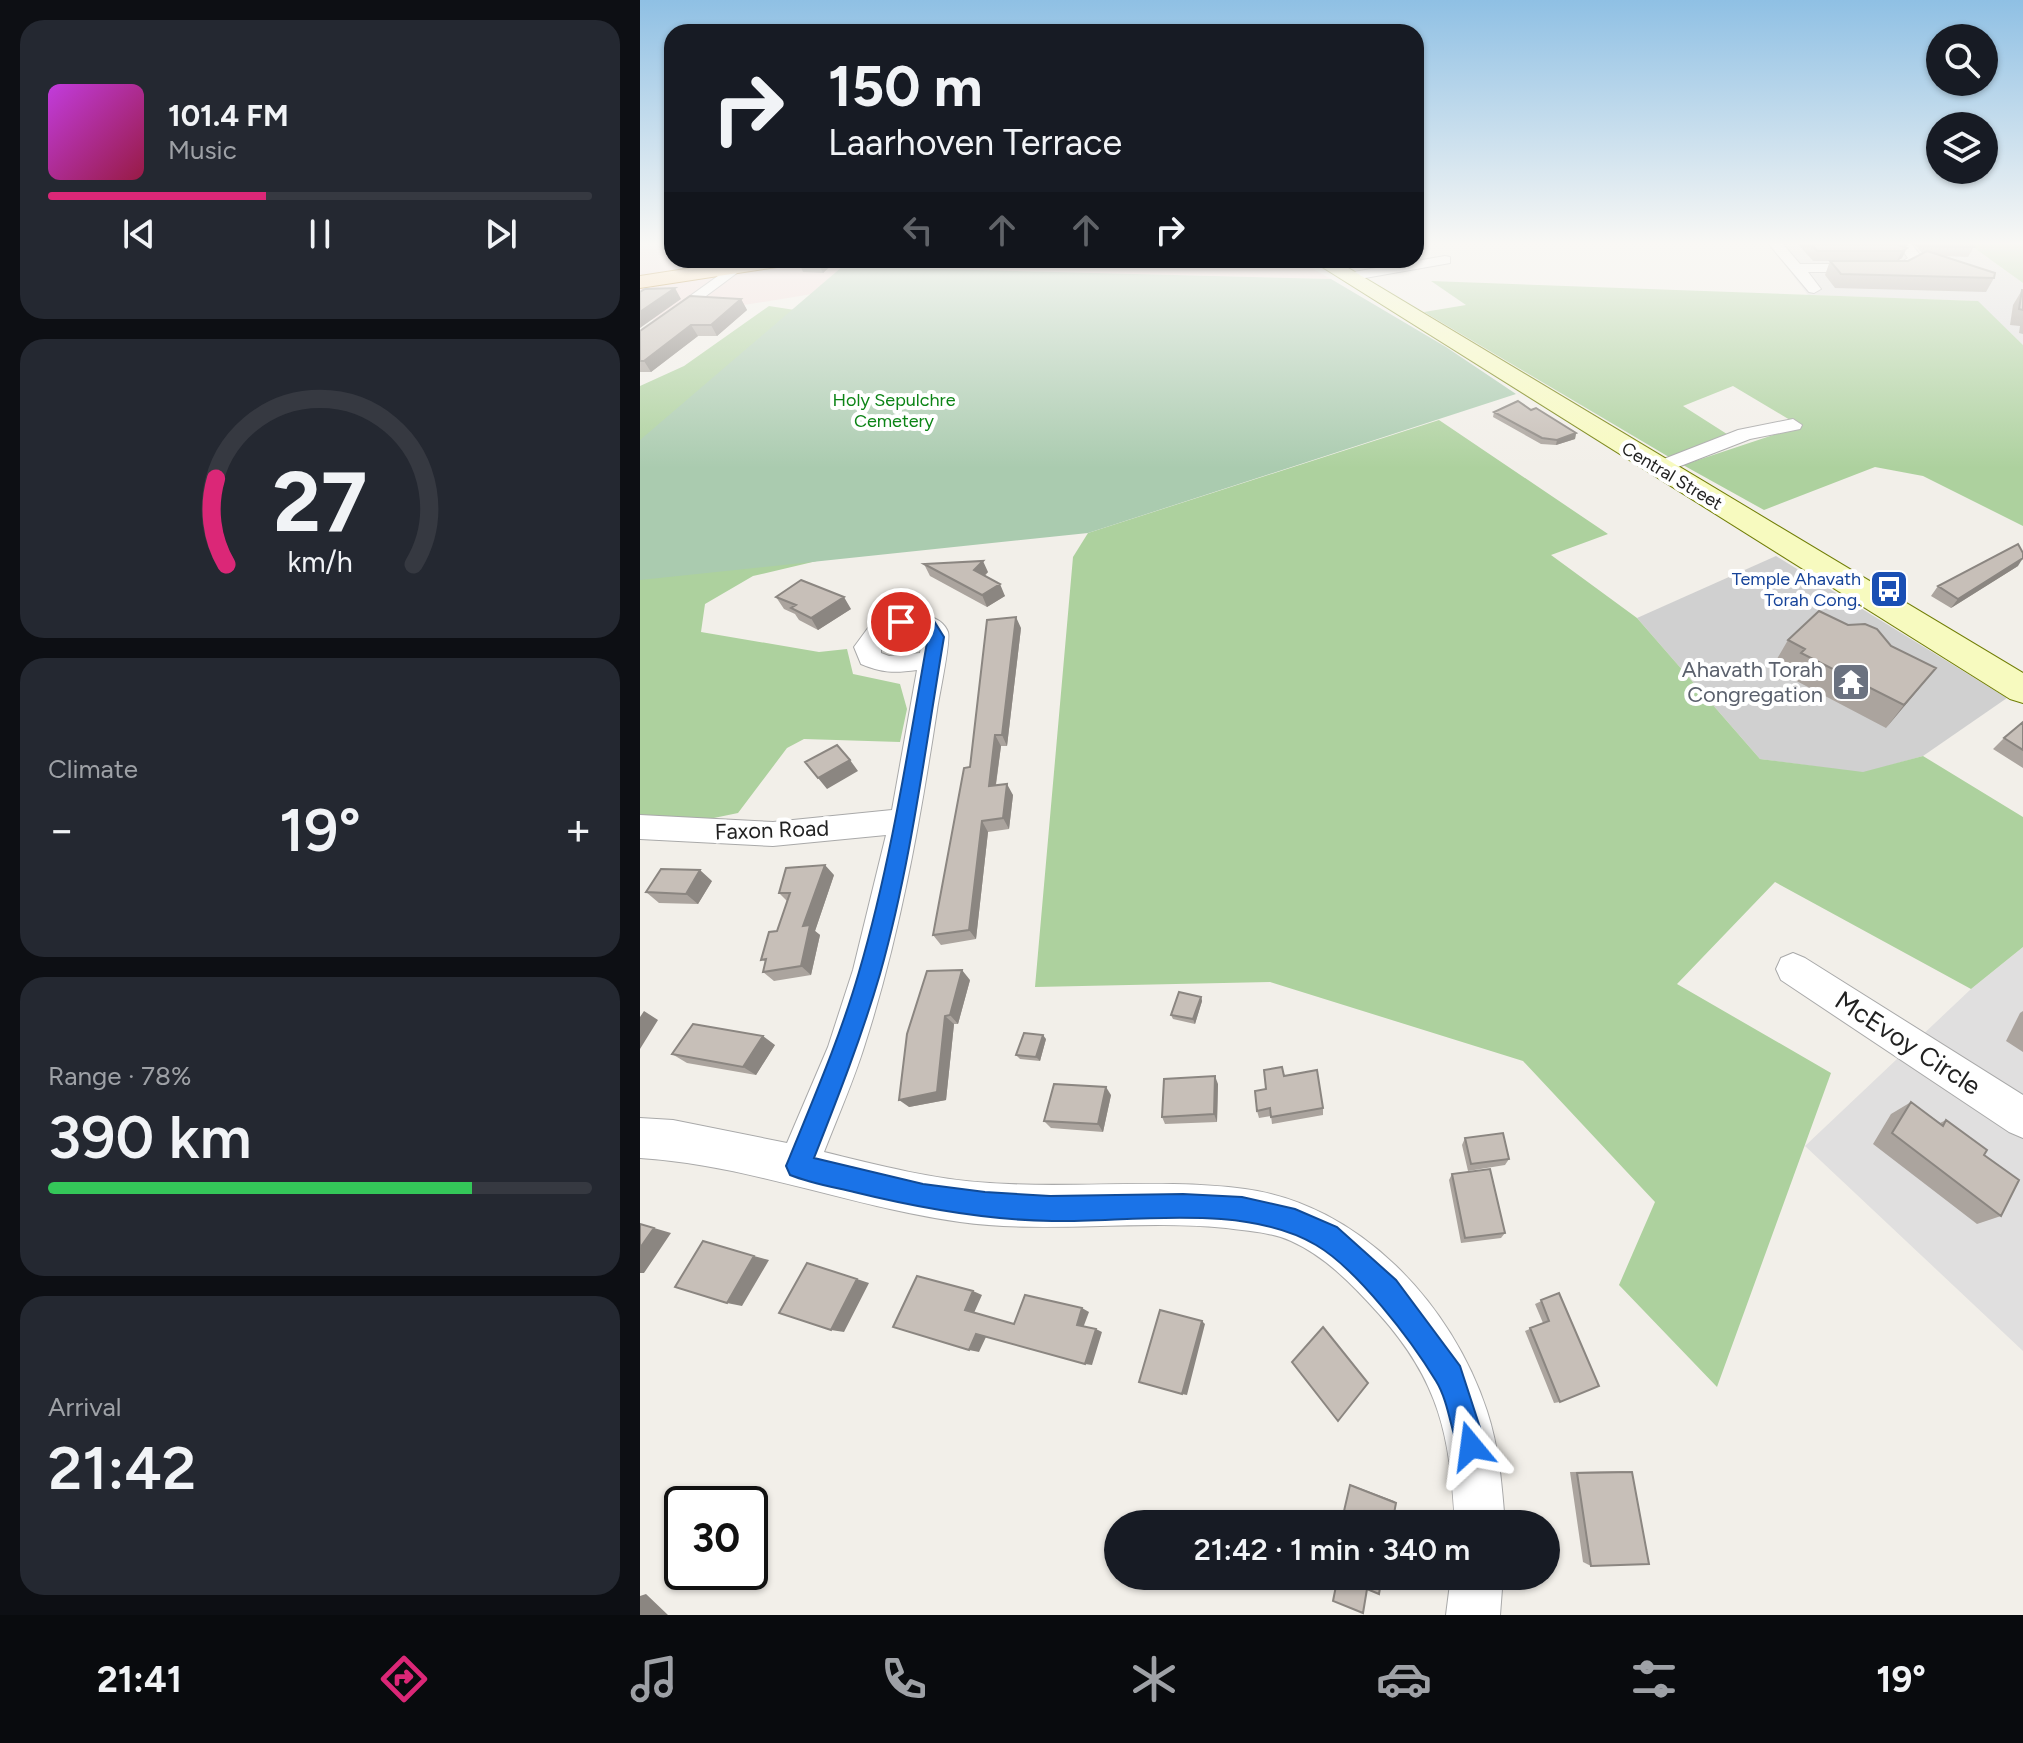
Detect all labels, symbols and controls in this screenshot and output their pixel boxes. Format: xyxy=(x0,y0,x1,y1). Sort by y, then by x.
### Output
map controls xyxy=(1926,24,1998,184)
button: search xyxy=(1926,24,1998,96)
text: 150 m xyxy=(828,53,983,120)
icon: right xyxy=(696,56,800,160)
text: 101.4 FM xyxy=(168,97,289,134)
button: layers xyxy=(1926,112,1998,184)
text: Laarhoven Terrace xyxy=(828,121,1122,164)
text: Music xyxy=(168,134,237,166)
icon: left xyxy=(896,208,940,252)
icon: ahead xyxy=(980,208,1024,252)
icon: ahead xyxy=(1064,208,1108,252)
icon: right xyxy=(1148,208,1192,252)
icon: previous xyxy=(117,212,161,256)
icon: pause xyxy=(298,212,342,256)
icon: next xyxy=(479,212,523,256)
park label: Holy Sepulchre Cemetery xyxy=(832,389,956,432)
street label: Central Street xyxy=(1618,437,1727,515)
text: 27 xyxy=(273,451,367,551)
text: km/h xyxy=(287,545,353,579)
place label: Temple Ahavath Torah Cong. xyxy=(1732,568,1861,611)
bus stop icon: Temple Ahavath Torah Cong. xyxy=(1868,568,1910,610)
pin xyxy=(867,588,935,656)
icon: arrive xyxy=(879,600,923,644)
place label: Ahavath Torah Congregation xyxy=(1682,656,1823,708)
temple icon: Ahavath Torah Congregation xyxy=(1830,661,1872,703)
text: Climate xyxy=(48,753,138,785)
text: 19° xyxy=(279,794,361,866)
text: − xyxy=(48,803,75,856)
text: + xyxy=(565,803,592,856)
street label: Faxon Road xyxy=(714,815,830,845)
street label: McEvoy Circle xyxy=(1829,984,1987,1102)
text: Range · 78% xyxy=(48,1060,191,1092)
text: 390 km xyxy=(48,1101,252,1173)
text: Arrival xyxy=(48,1391,121,1423)
position arrow xyxy=(1429,1404,1513,1488)
text: 21:42 xyxy=(48,1432,196,1504)
speed limit sign: 30 xyxy=(664,1486,768,1590)
text: 21:42 · 1 min · 340 m xyxy=(1194,1531,1470,1568)
icon: directions xyxy=(376,1651,432,1707)
icon: music xyxy=(626,1651,682,1707)
icon: phone xyxy=(876,1651,932,1707)
icon: climate xyxy=(1126,1651,1182,1707)
icon: car xyxy=(1376,1651,1432,1707)
icon: filters xyxy=(1626,1651,1682,1707)
text: 21:41 xyxy=(97,1658,182,1701)
text: 19° xyxy=(1876,1658,1926,1701)

